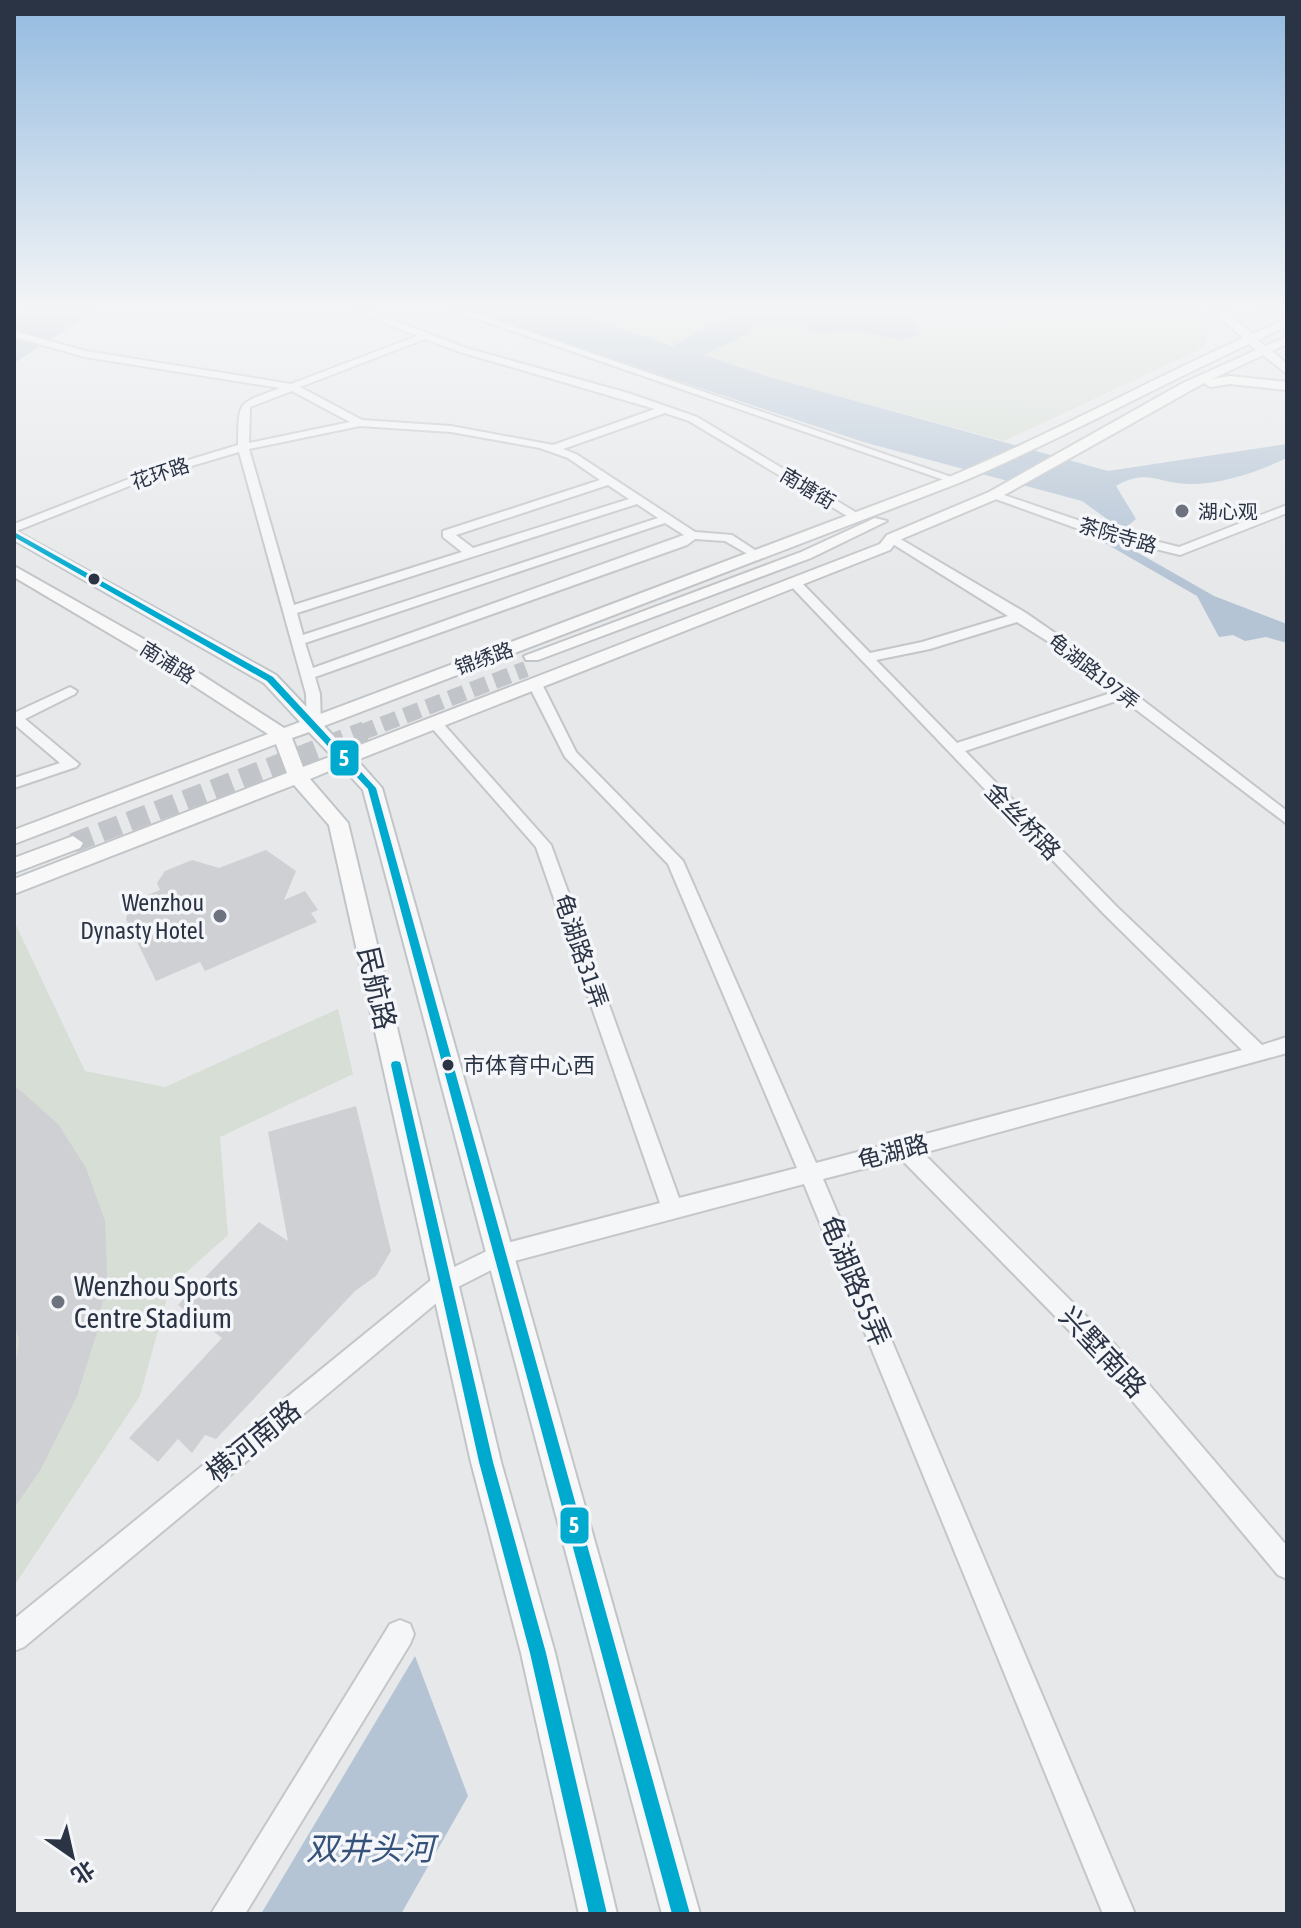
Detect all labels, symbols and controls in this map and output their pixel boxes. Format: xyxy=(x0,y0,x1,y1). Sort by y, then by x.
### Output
street label: 花环路 xyxy=(128,453,192,493)
street label: 南塘街 xyxy=(776,463,840,513)
place label: 湖心观 xyxy=(1198,500,1258,523)
marker: 湖心观 xyxy=(1173,502,1191,520)
street label: 茶院寺路 xyxy=(1076,513,1160,557)
unlabelled marker xyxy=(86,571,102,587)
street label: 龟湖路197弄 xyxy=(1044,629,1144,713)
street label: 南浦路 xyxy=(136,636,200,688)
street label: 锦绣路 xyxy=(452,637,516,679)
line badge: 5 xyxy=(329,739,360,777)
text: 5 xyxy=(339,745,349,771)
street label: 金丝桥路 xyxy=(980,777,1066,865)
place label: Wenzhou Dynasty Hotel xyxy=(80,889,205,944)
street label: 龟湖路31弄 xyxy=(549,891,613,1011)
marker: Wenzhou Dynasty Hotel xyxy=(211,907,229,925)
street label: 民航路 xyxy=(352,943,402,1033)
place label: 市体育中心西 xyxy=(463,1052,595,1078)
marker: 市体育中心西 xyxy=(440,1057,456,1073)
street label: 龟湖路 xyxy=(855,1130,931,1174)
street label: 龟湖路55弄 xyxy=(813,1211,897,1351)
place label: Wenzhou Sports Centre Stadium xyxy=(74,1270,238,1334)
marker: Wenzhou Sports Centre Stadium xyxy=(49,1293,67,1311)
street label: 兴墅南路 xyxy=(1053,1300,1153,1404)
street label: 横河南路 xyxy=(199,1393,307,1489)
line badge: 5 xyxy=(559,1506,590,1545)
text: 5 xyxy=(569,1512,579,1538)
north arrow xyxy=(32,1816,112,1896)
water label: 双井头河 xyxy=(306,1830,440,1867)
text: 北 xyxy=(67,1856,100,1890)

